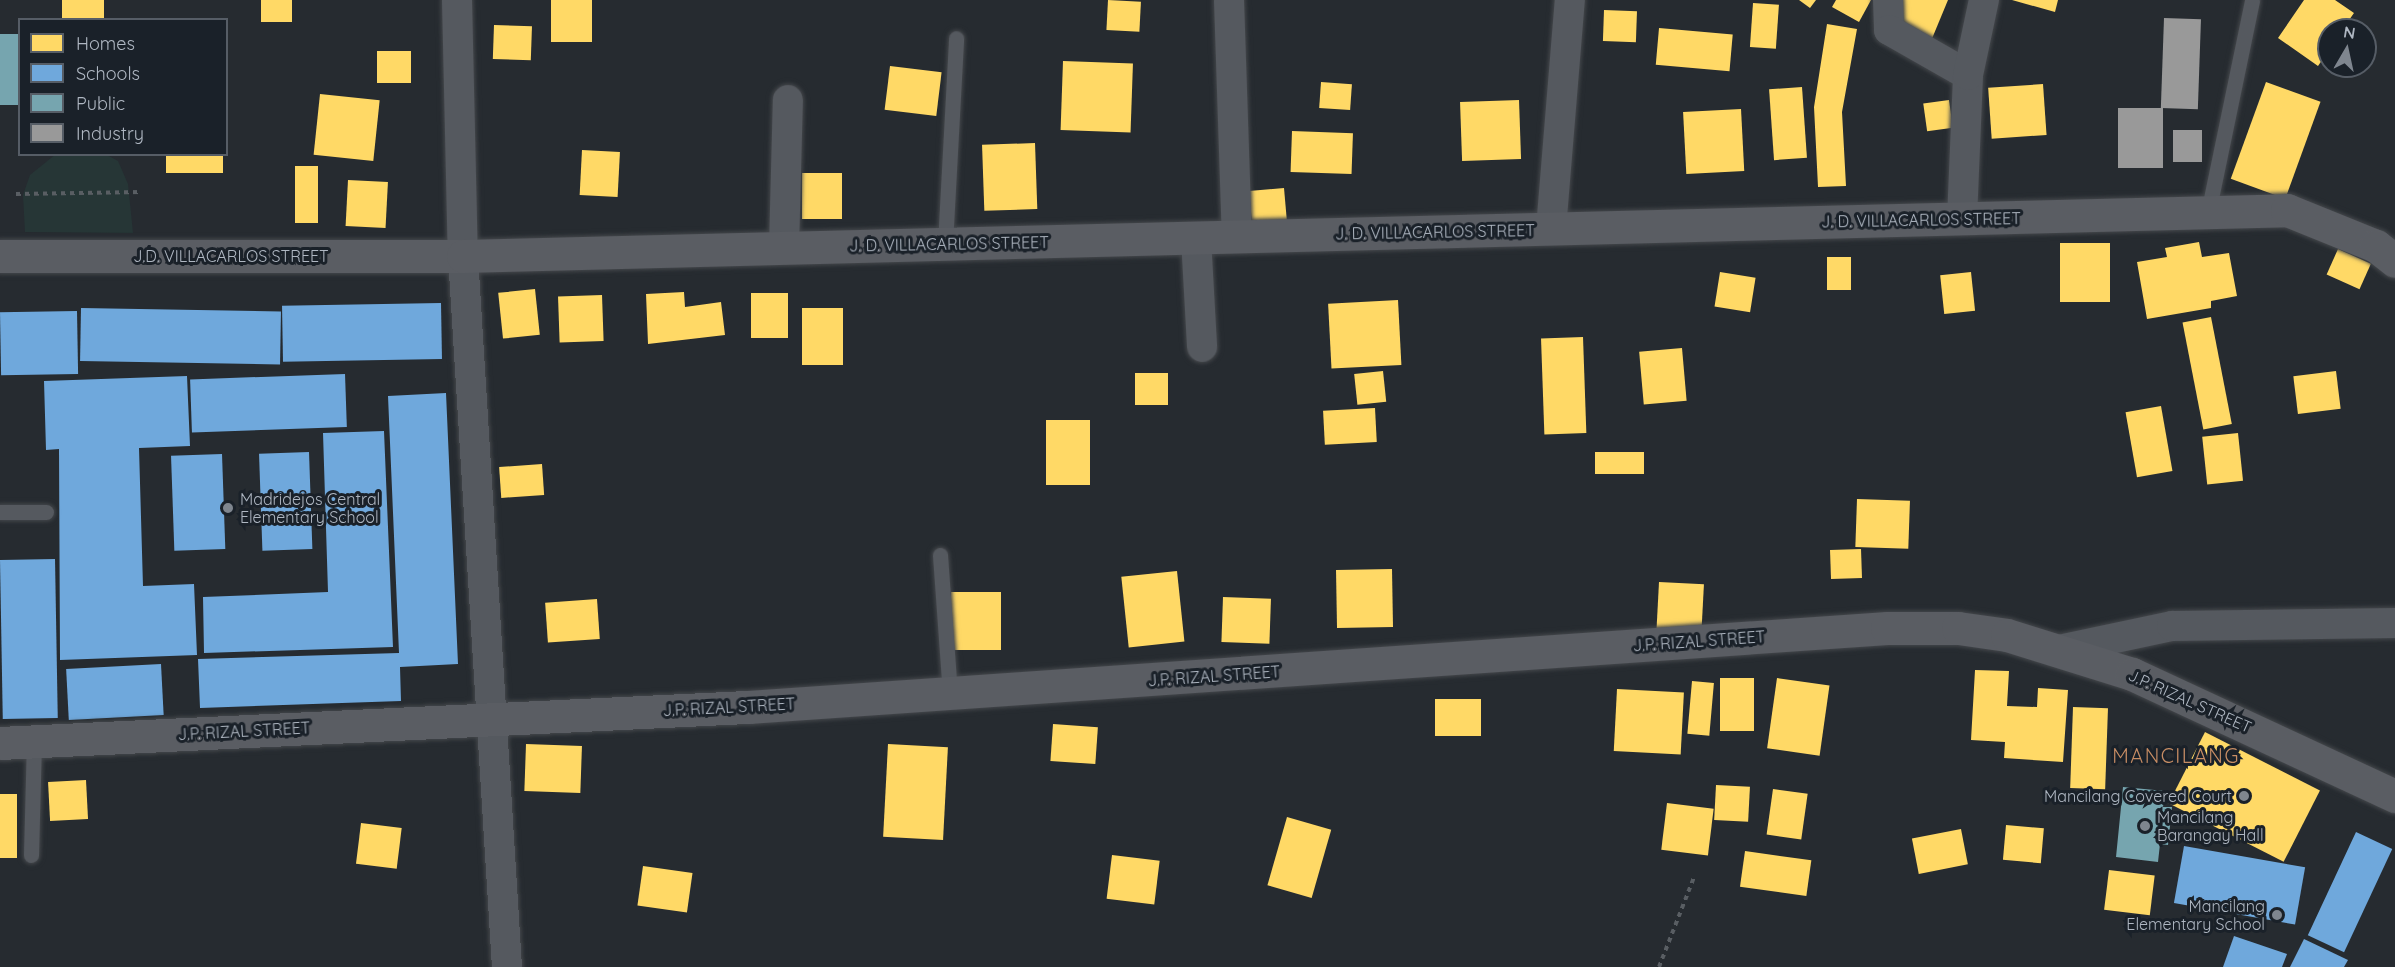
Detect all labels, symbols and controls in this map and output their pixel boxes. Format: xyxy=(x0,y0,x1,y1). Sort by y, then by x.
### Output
legend xyxy=(18,18,228,156)
north arrow xyxy=(2317,18,2377,78)
text: N xyxy=(2342,21,2357,43)
text: Homes xyxy=(76,32,135,55)
text: Schools xyxy=(76,62,140,85)
text: Public xyxy=(76,92,125,115)
text: Industry xyxy=(76,122,144,145)
street label: J. D. VILLACARLOS STREET xyxy=(1821,209,2021,231)
street label: J. D. VILLACARLOS STREET xyxy=(1335,221,1535,243)
street label: J. D. VILLACARLOS STREET xyxy=(849,233,1049,255)
street label: J.D. VILLACARLOS STREET xyxy=(133,246,329,266)
place label: Madridejos Central Elementary School xyxy=(240,489,380,527)
marker: Madridejos Central Elementary School xyxy=(221,501,235,515)
street label: J.P. RIZAL STREET xyxy=(1632,627,1766,655)
street label: J.P. RIZAL STREET xyxy=(1147,662,1281,690)
street label: J.P. RIZAL STREET xyxy=(2125,665,2255,737)
street label: J.P. RIZAL STREET xyxy=(662,694,796,720)
street label: J.P. RIZAL STREET xyxy=(177,718,311,744)
district label: MANCILANG xyxy=(2112,743,2240,767)
place label: Mancilang Covered Court xyxy=(2044,786,2232,806)
marker: Mancilang Covered Court xyxy=(2237,789,2251,803)
place label: Mancilang Barangay Hall xyxy=(2157,807,2264,845)
marker: Mancilang Barangay Hall xyxy=(2138,819,2152,833)
place label: Mancilang Elementary School xyxy=(2126,896,2265,934)
marker: Mancilang Elementary School xyxy=(2270,908,2284,922)

